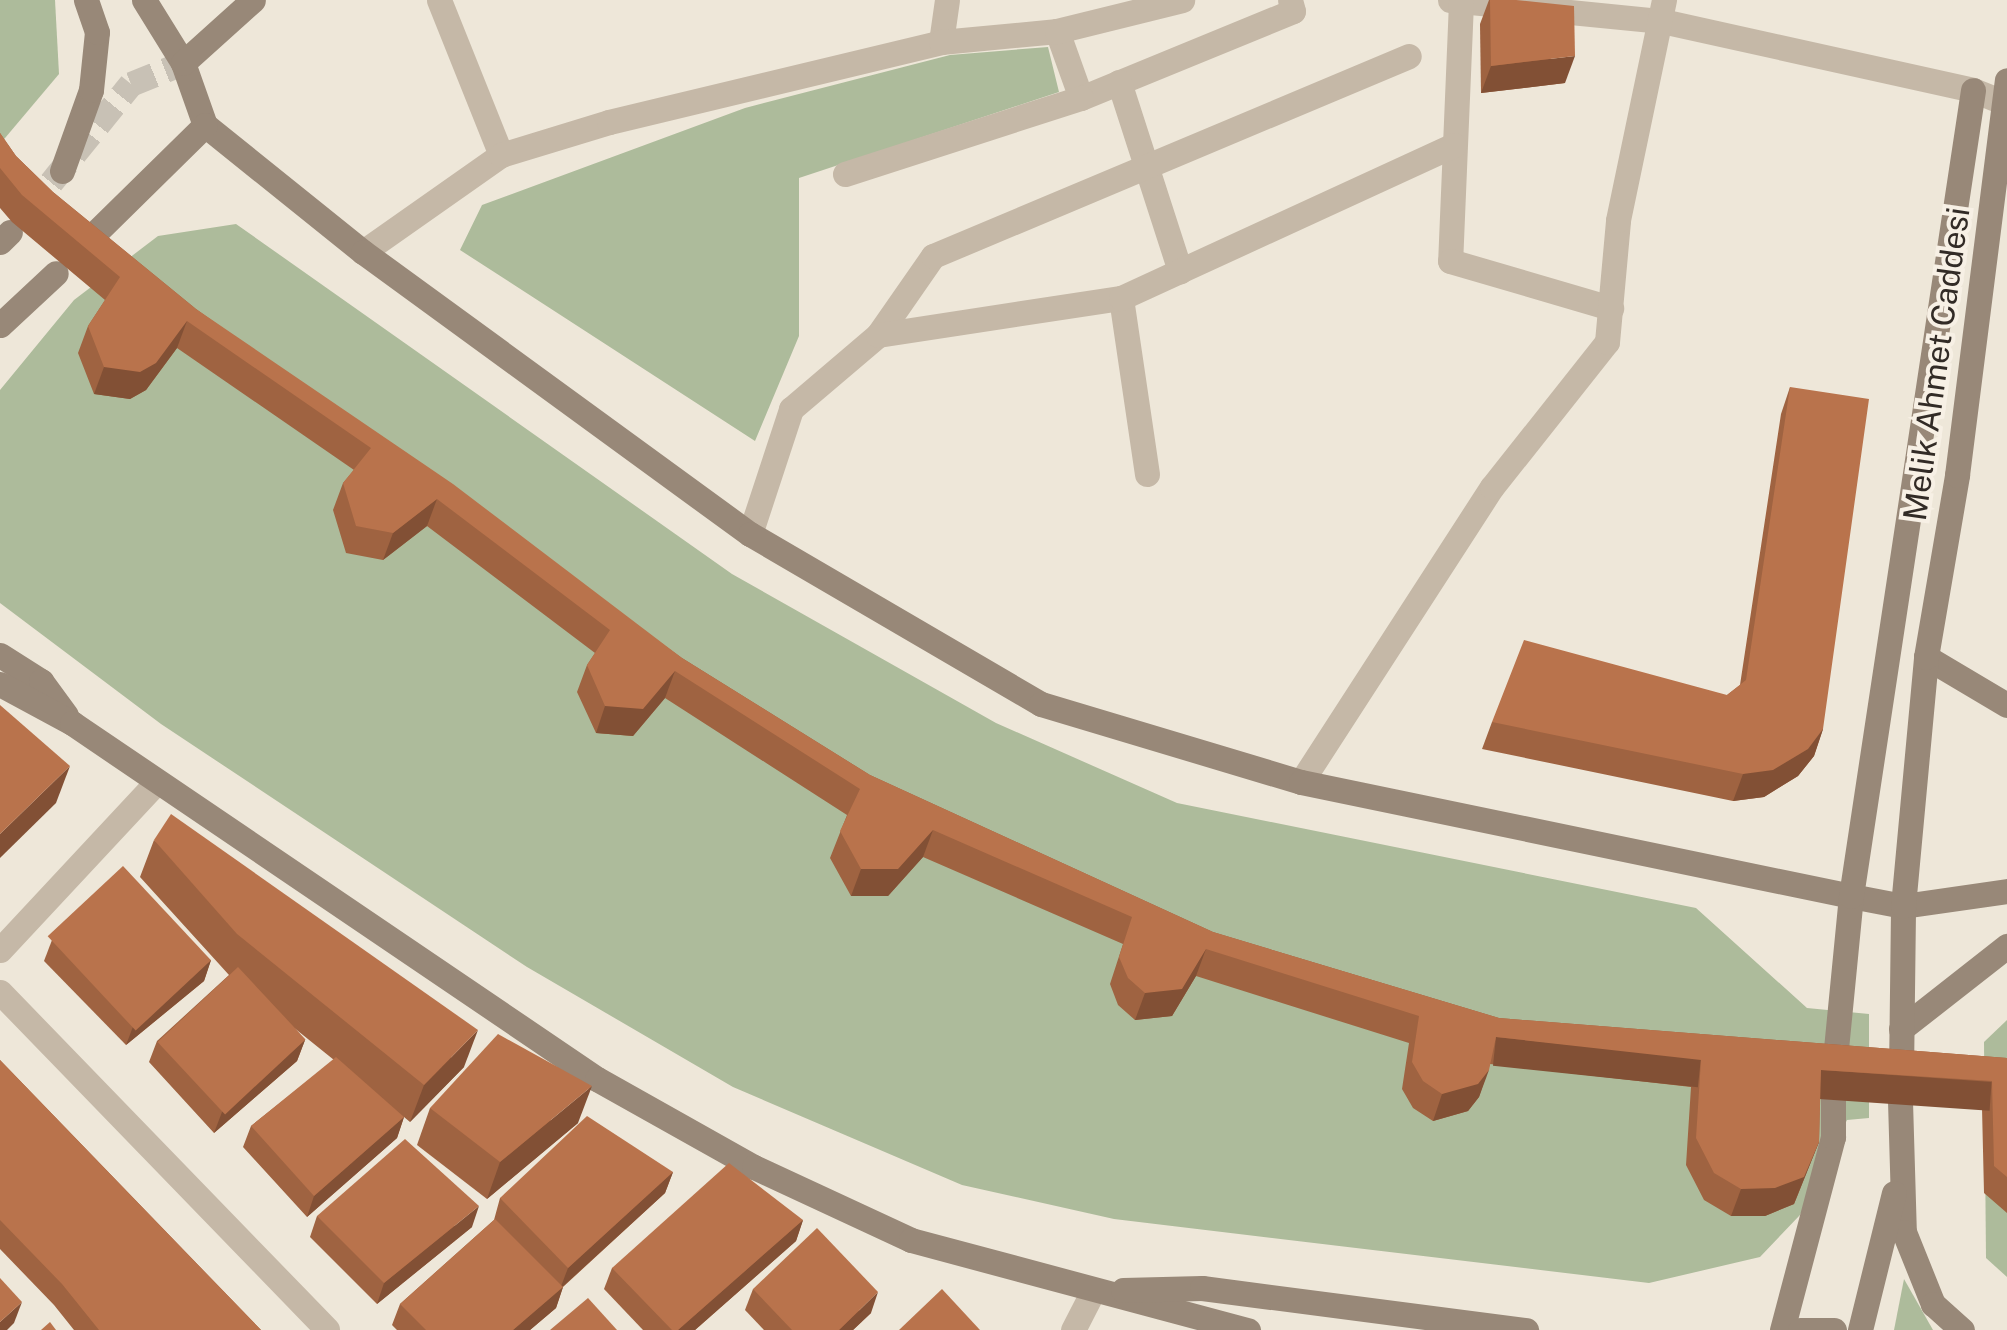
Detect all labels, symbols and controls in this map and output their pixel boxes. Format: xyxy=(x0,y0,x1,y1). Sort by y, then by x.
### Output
street label: Melik Ahmet Caddesi xyxy=(1896,205,1978,523)

